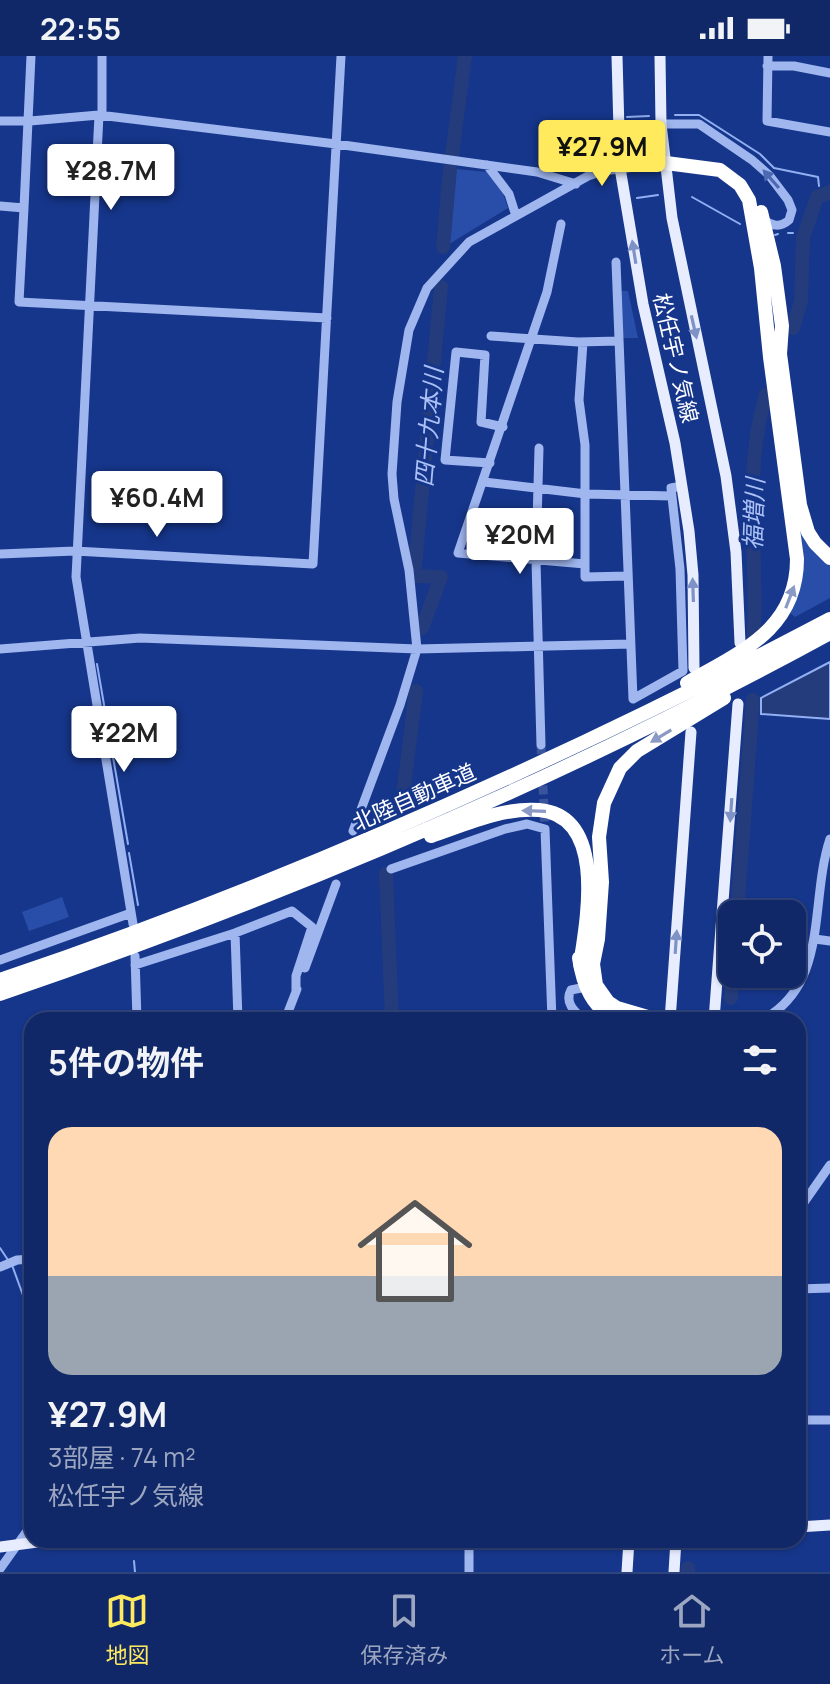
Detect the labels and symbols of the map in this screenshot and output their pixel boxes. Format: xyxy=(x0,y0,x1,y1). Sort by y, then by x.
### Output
pin: ¥27.9M xyxy=(537,120,667,188)
pin: ¥28.7M xyxy=(46,144,176,212)
one-way arrow xyxy=(763,170,781,189)
one-way arrow xyxy=(627,239,640,264)
street label: 松任宇ノ気線 xyxy=(647,290,705,426)
one-way arrow xyxy=(688,315,701,340)
water label: 四十九本川 xyxy=(406,363,450,488)
pin: ¥60.4M xyxy=(92,471,222,539)
water label: 福増川 xyxy=(735,474,771,551)
pin: ¥20M xyxy=(473,508,567,576)
one-way arrow xyxy=(687,577,700,602)
one-way arrow xyxy=(784,585,797,609)
pin: ¥22M xyxy=(77,706,171,774)
one-way arrow xyxy=(650,729,672,743)
street label: 北陸自動車道 xyxy=(348,756,480,838)
one-way arrow xyxy=(724,798,737,823)
one-way arrow xyxy=(521,805,546,818)
one-way arrow xyxy=(670,929,683,954)

